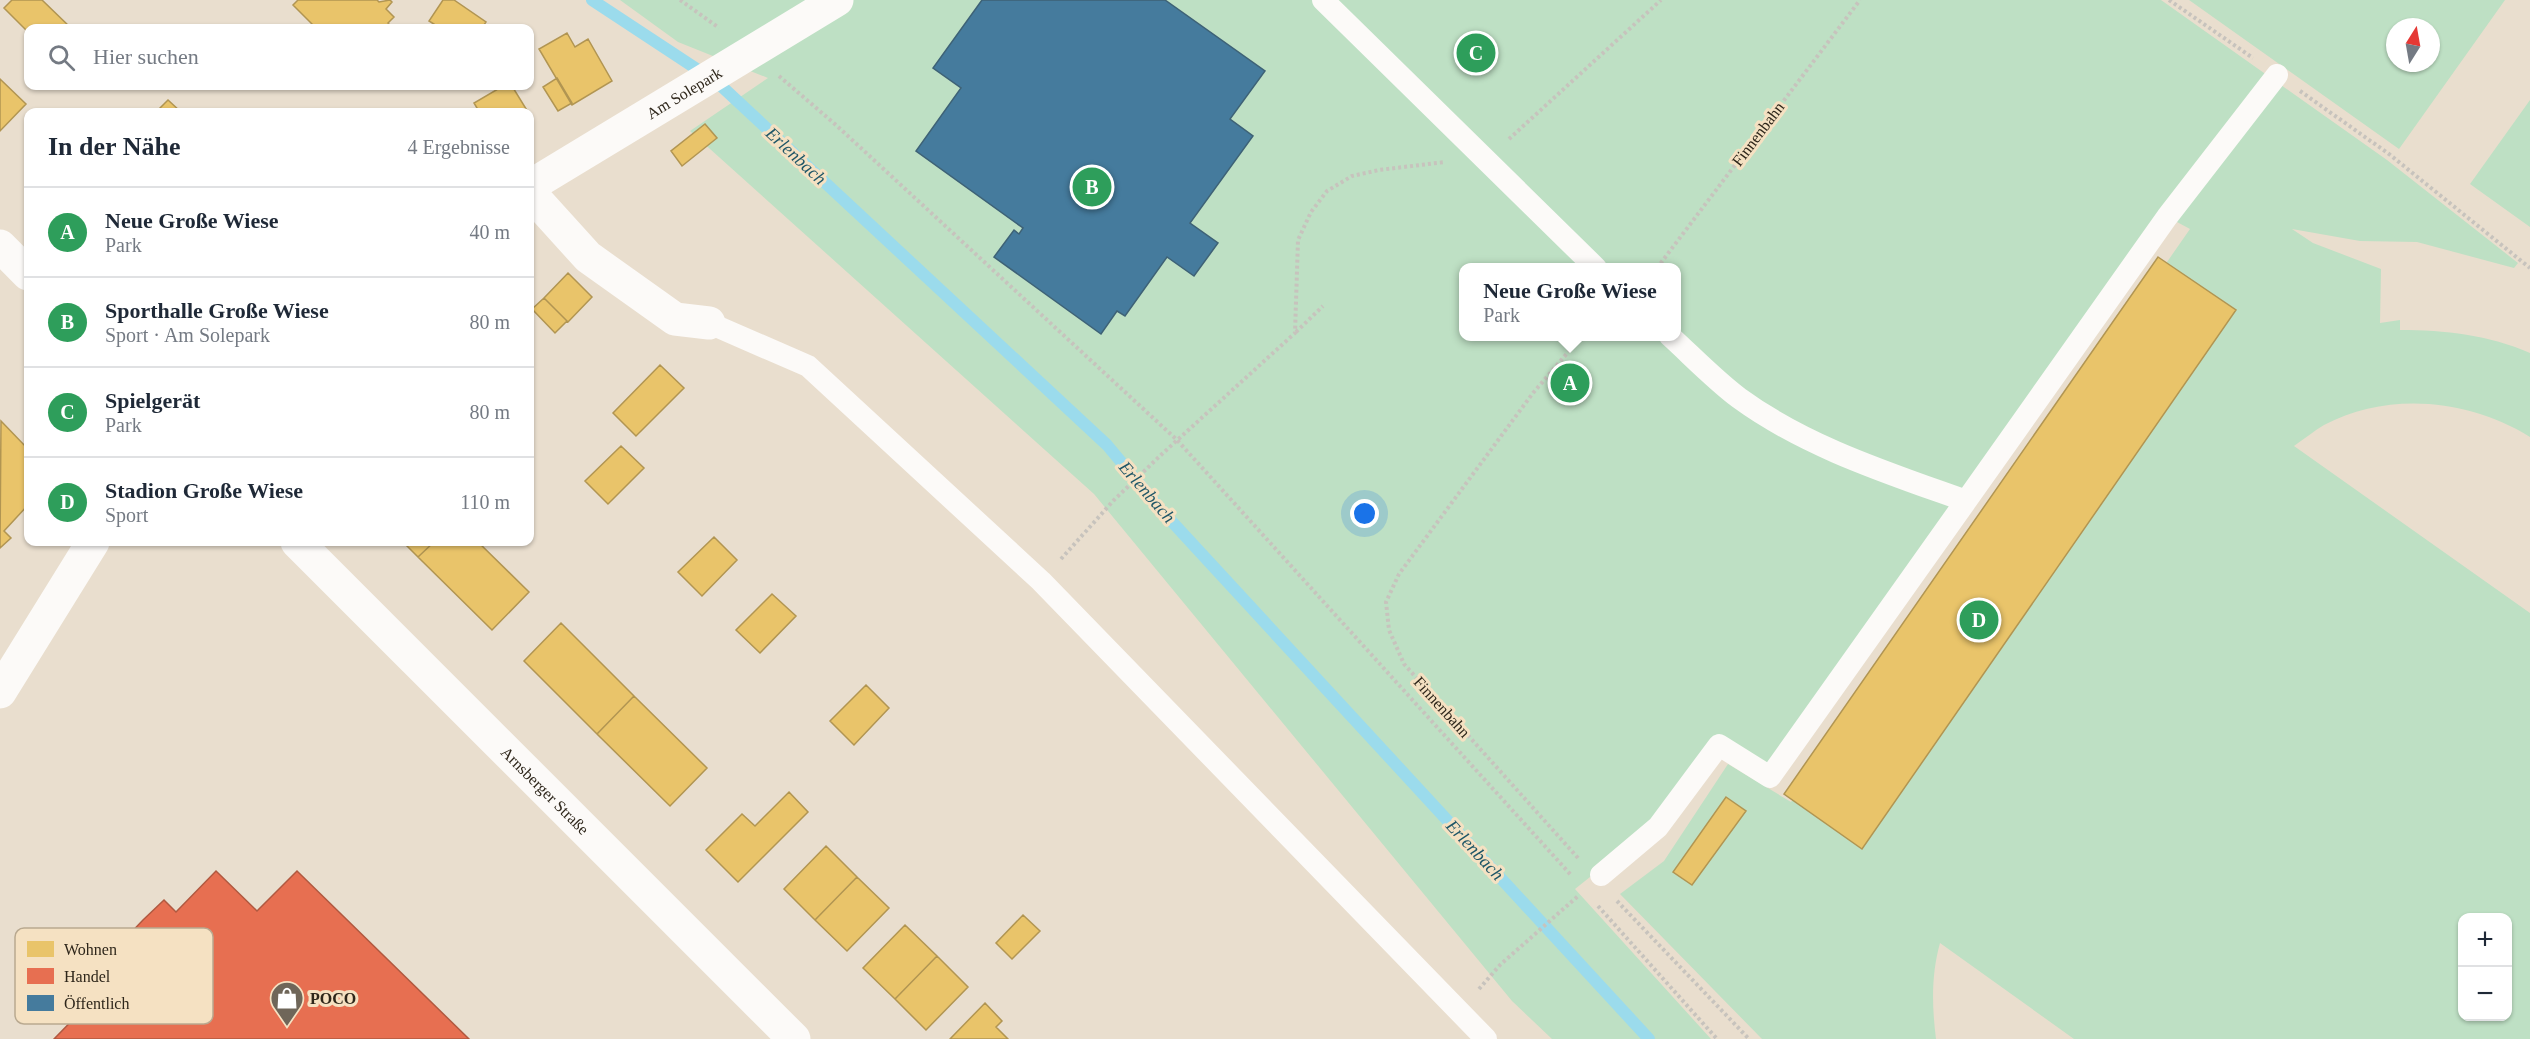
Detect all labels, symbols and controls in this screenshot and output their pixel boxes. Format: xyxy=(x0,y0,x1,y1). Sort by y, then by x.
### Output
north arrow xyxy=(2386,18,2440,72)
search box xyxy=(24,24,534,90)
pin: C xyxy=(1456,31,1496,76)
icon: search xyxy=(45,41,78,74)
text: Hier suchen xyxy=(93,44,199,69)
street label: Am Solepark xyxy=(643,63,725,122)
street label: Finnenbahn xyxy=(1728,99,1788,169)
water label: Erlenbach xyxy=(761,122,830,189)
text: In der Nähe xyxy=(48,132,180,161)
text: 4 Ergebnisse xyxy=(408,136,510,158)
pin: B xyxy=(1072,164,1112,210)
text: Neue Große Wiese xyxy=(105,208,279,233)
text: A xyxy=(60,221,75,243)
text: 40 m xyxy=(469,221,510,243)
text: Park xyxy=(105,234,142,256)
popup xyxy=(1459,263,1681,341)
text: Neue Große Wiese xyxy=(1483,278,1657,303)
text: Sporthalle Große Wiese xyxy=(105,298,329,323)
text: Park xyxy=(1483,304,1520,326)
text: B xyxy=(61,311,74,333)
text: 80 m xyxy=(469,311,510,333)
text: Sport · Am Solepark xyxy=(105,324,270,346)
pin: A xyxy=(1550,360,1590,406)
text: Spielgerät xyxy=(105,388,200,413)
text: C xyxy=(60,401,75,423)
text: 80 m xyxy=(469,401,510,423)
text: Park xyxy=(105,414,142,436)
water label: Erlenbach xyxy=(1114,456,1179,527)
text: Stadion Große Wiese xyxy=(105,478,303,503)
text: D xyxy=(60,491,75,513)
text: 110 m xyxy=(460,491,510,513)
your location xyxy=(1350,499,1379,528)
text: Sport xyxy=(105,504,148,526)
pin: D xyxy=(1960,598,1998,642)
street label: Finnenbahn xyxy=(1410,673,1474,741)
street label: Arnsberger Straße xyxy=(498,743,592,837)
water label: Erlenbach xyxy=(1441,815,1508,884)
map controls xyxy=(2458,913,2512,1021)
button: + xyxy=(2458,913,2512,967)
legend xyxy=(15,928,213,1024)
text: Wohnen xyxy=(64,941,117,958)
button: − xyxy=(2458,967,2512,1021)
text: Handel xyxy=(64,968,111,985)
shop icon: POCO xyxy=(269,980,305,1027)
place label: POCO xyxy=(310,990,356,1007)
text: Öffentlich xyxy=(64,995,129,1012)

